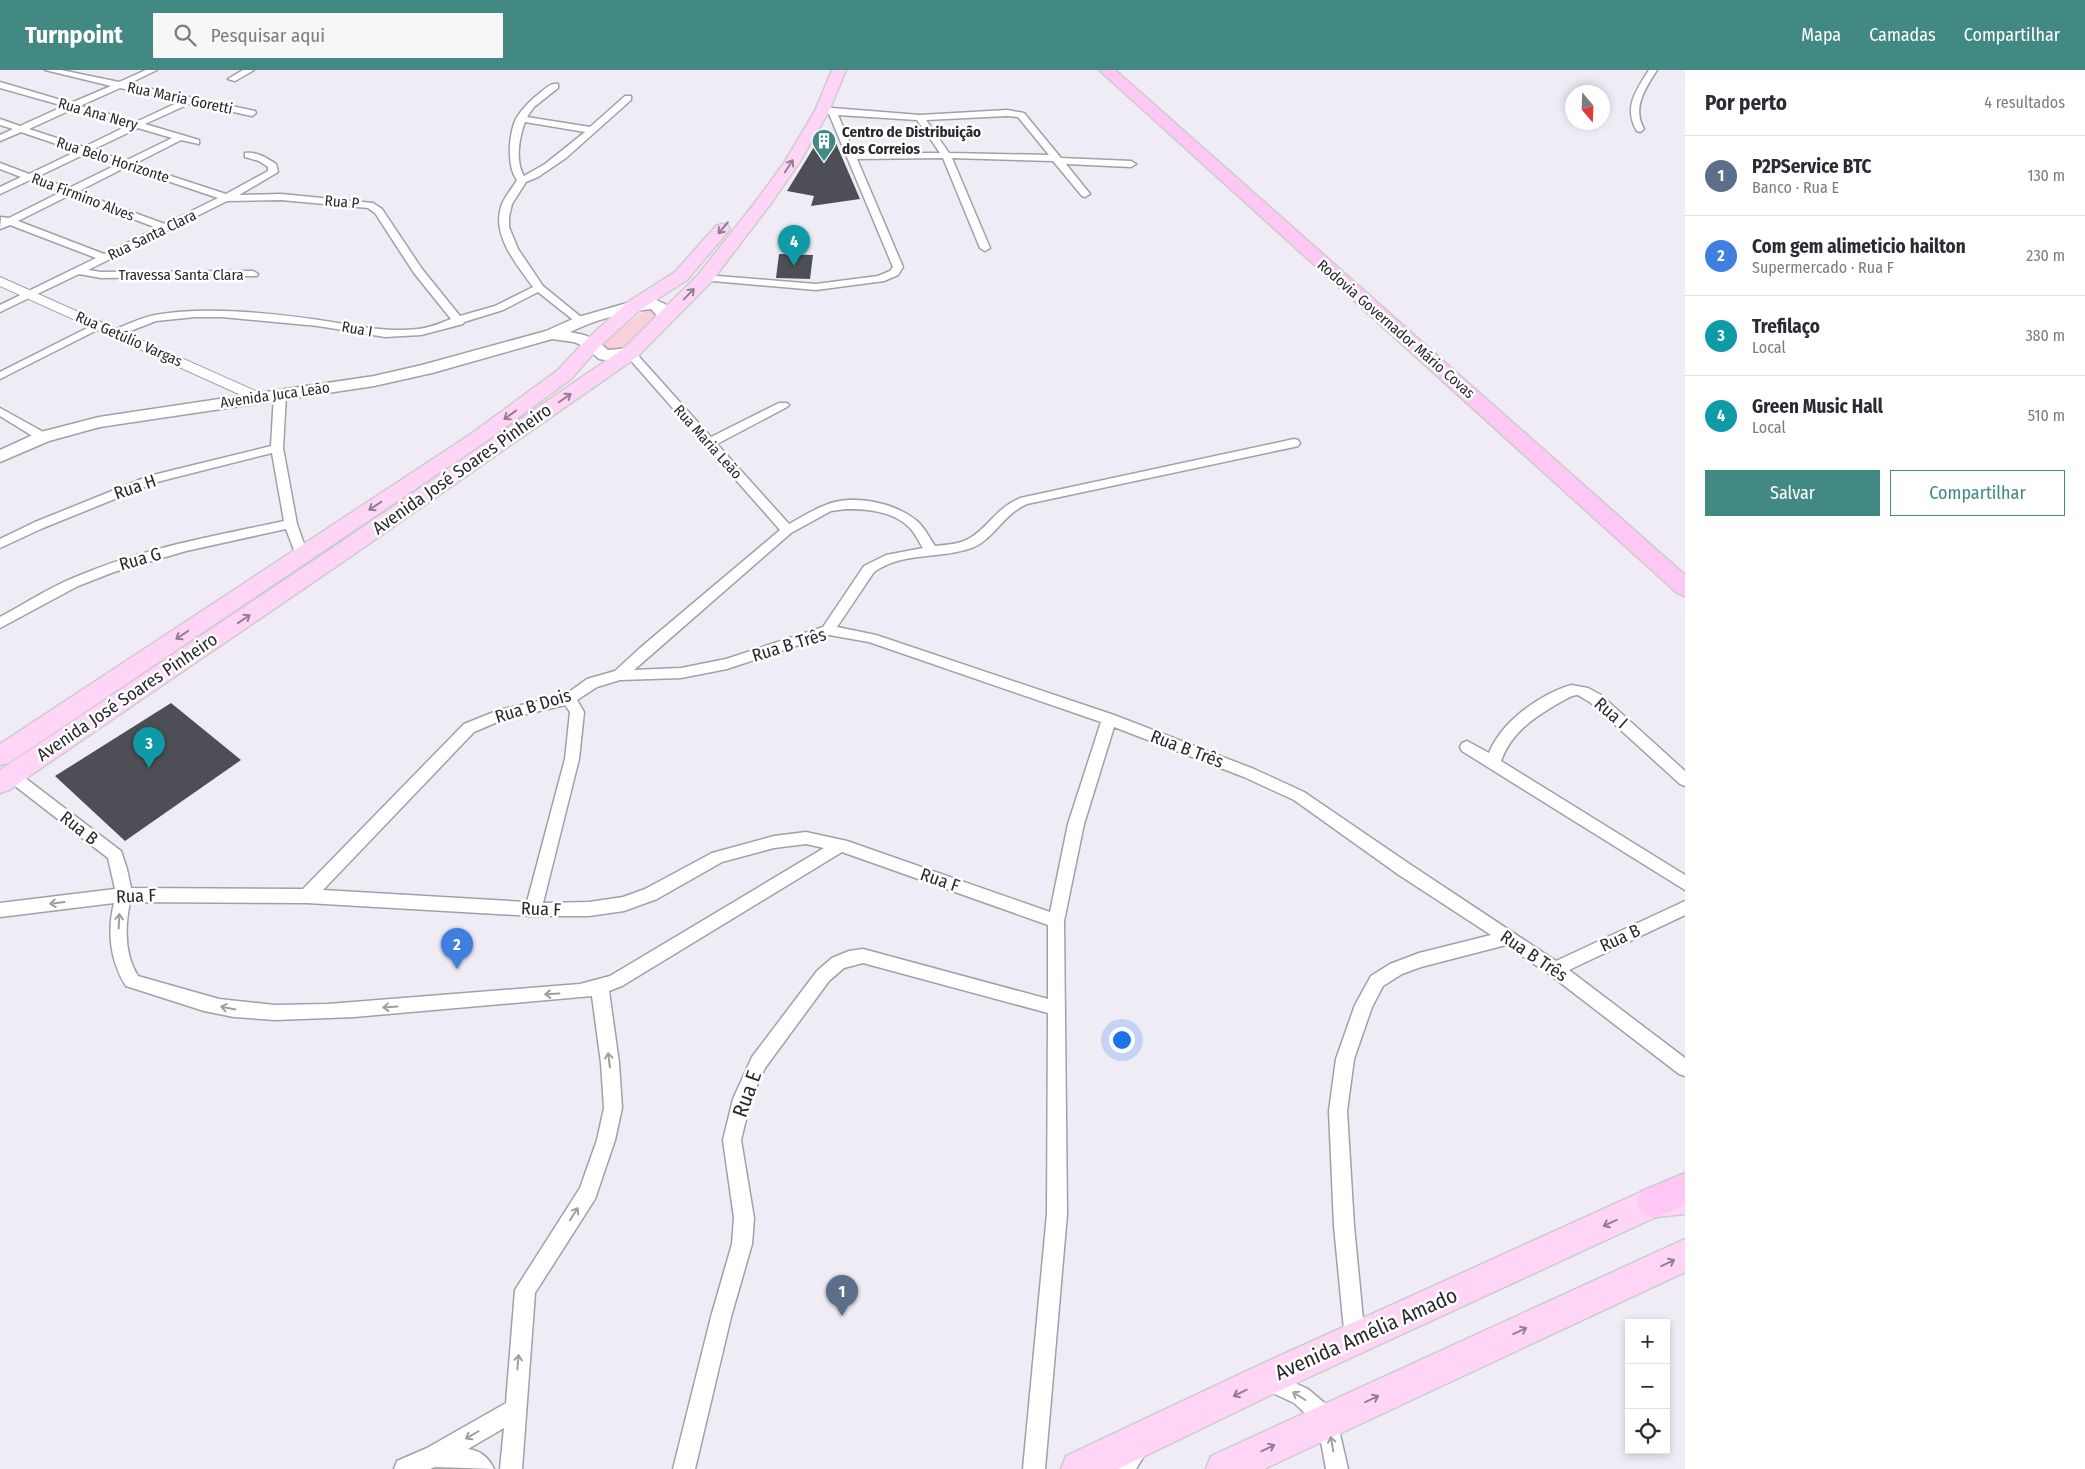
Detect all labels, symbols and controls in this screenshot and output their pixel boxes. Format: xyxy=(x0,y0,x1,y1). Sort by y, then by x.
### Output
search box xyxy=(153,13,503,58)
text: Turnpoint xyxy=(25,21,123,49)
icon: search xyxy=(171,21,199,49)
text: Pesquisar aqui xyxy=(211,24,325,47)
text: Mapa xyxy=(1801,24,1841,46)
text: Camadas xyxy=(1869,24,1936,46)
text: Compartilhar xyxy=(1964,24,2060,46)
street label: Rua Maria Goretti xyxy=(126,78,234,118)
north arrow xyxy=(1565,85,1610,130)
text: Por perto xyxy=(1705,90,1787,116)
text: 4 resultados xyxy=(1984,93,2065,112)
street label: Rua Ana Nery xyxy=(56,94,140,134)
place label: Centro de Distribuição dos Correios xyxy=(842,123,981,158)
building icon: Centro de Distribuição dos Correios xyxy=(811,128,837,162)
street label: Rua Belo Horizonte xyxy=(54,133,172,187)
text: P2PService BTC xyxy=(1752,155,1872,178)
one-way arrow xyxy=(784,159,794,173)
text: 1 xyxy=(1718,166,1724,185)
text: 130 m xyxy=(2027,166,2065,185)
street label: Rua Firmino Alves xyxy=(29,169,137,225)
text: Banco · Rua E xyxy=(1752,178,1839,197)
street label: Rua P xyxy=(324,192,360,212)
street label: Rua Santa Clara xyxy=(105,206,199,264)
one-way arrow xyxy=(718,222,729,235)
pin: 4 xyxy=(778,225,810,266)
text: Com gem alimeticio hailton xyxy=(1752,235,1966,258)
text: 2 xyxy=(1717,246,1725,265)
text: 230 m xyxy=(2026,246,2065,265)
street label: Rodovia Governador Mário Covas xyxy=(1314,256,1478,402)
text: Supermercado · Rua F xyxy=(1752,258,1894,277)
street label: Travessa Santa Clara xyxy=(118,266,244,284)
one-way arrow xyxy=(683,288,695,300)
street label: Rua Getúlio Vargas xyxy=(73,307,185,371)
text: Trefilaço xyxy=(1752,315,1820,338)
street label: Rua I xyxy=(340,317,374,341)
text: 3 xyxy=(1717,326,1725,345)
text: 380 m xyxy=(2025,326,2065,345)
text: Local xyxy=(1752,338,1786,357)
street label: Avenida Juca Leão xyxy=(219,378,331,412)
one-way arrow xyxy=(558,393,572,403)
text: Green Music Hall xyxy=(1752,395,1883,418)
street label: Avenida José Soares Pinheiro xyxy=(368,399,556,539)
street label: Rua Maria Leão xyxy=(670,401,746,483)
text: 4 xyxy=(1717,406,1725,425)
text: 510 m xyxy=(2028,406,2065,425)
one-way arrow xyxy=(504,409,517,420)
text: Local xyxy=(1752,418,1786,437)
street label: Rua H xyxy=(111,470,159,504)
button: Salvar xyxy=(1705,470,1880,516)
button: Compartilhar xyxy=(1890,470,2065,516)
one-way arrow xyxy=(369,501,383,511)
street label: Rua G xyxy=(116,543,164,575)
one-way arrow xyxy=(236,613,250,623)
street label: Rua B Três xyxy=(749,623,829,667)
street label: Avenida José Soares Pinheiro xyxy=(32,628,222,766)
one-way arrow xyxy=(175,630,189,640)
street label: Rua B Dois xyxy=(492,684,574,728)
street label: Rua I xyxy=(1590,693,1632,733)
street label: Rua B Três xyxy=(1147,725,1227,773)
pin: 3 xyxy=(133,727,165,768)
street label: Rua B xyxy=(56,806,102,850)
street label: Rua F xyxy=(917,863,963,897)
street label: Rua F xyxy=(116,884,157,908)
street label: Rua F xyxy=(521,897,562,921)
one-way arrow xyxy=(49,898,65,908)
one-way arrow xyxy=(115,914,124,930)
street label: Rua B xyxy=(1596,919,1644,957)
street label: Rua B Três xyxy=(1496,925,1572,987)
pin: 2 xyxy=(441,928,473,969)
one-way arrow xyxy=(544,989,560,998)
one-way arrow xyxy=(220,1002,236,1012)
one-way arrow xyxy=(382,1003,398,1012)
your location xyxy=(1109,1027,1135,1053)
one-way arrow xyxy=(604,1052,614,1068)
street label: Rua E xyxy=(727,1067,767,1121)
one-way arrow xyxy=(569,1207,579,1221)
one-way arrow xyxy=(1603,1218,1618,1228)
one-way arrow xyxy=(1660,1258,1675,1267)
pin: 1 xyxy=(826,1275,858,1316)
street label: Avenida Amélia Amado xyxy=(1271,1282,1461,1386)
map controls xyxy=(1625,1319,1670,1454)
button: + xyxy=(1625,1319,1670,1364)
one-way arrow xyxy=(1512,1326,1527,1335)
one-way arrow xyxy=(514,1354,523,1370)
button: − xyxy=(1625,1364,1670,1409)
one-way arrow xyxy=(1232,1388,1247,1398)
one-way arrow xyxy=(1293,1391,1307,1401)
one-way arrow xyxy=(1364,1393,1379,1403)
button: locate xyxy=(1625,1409,1670,1454)
one-way arrow xyxy=(466,1430,480,1440)
one-way arrow xyxy=(1327,1436,1337,1452)
one-way arrow xyxy=(1260,1443,1275,1452)

